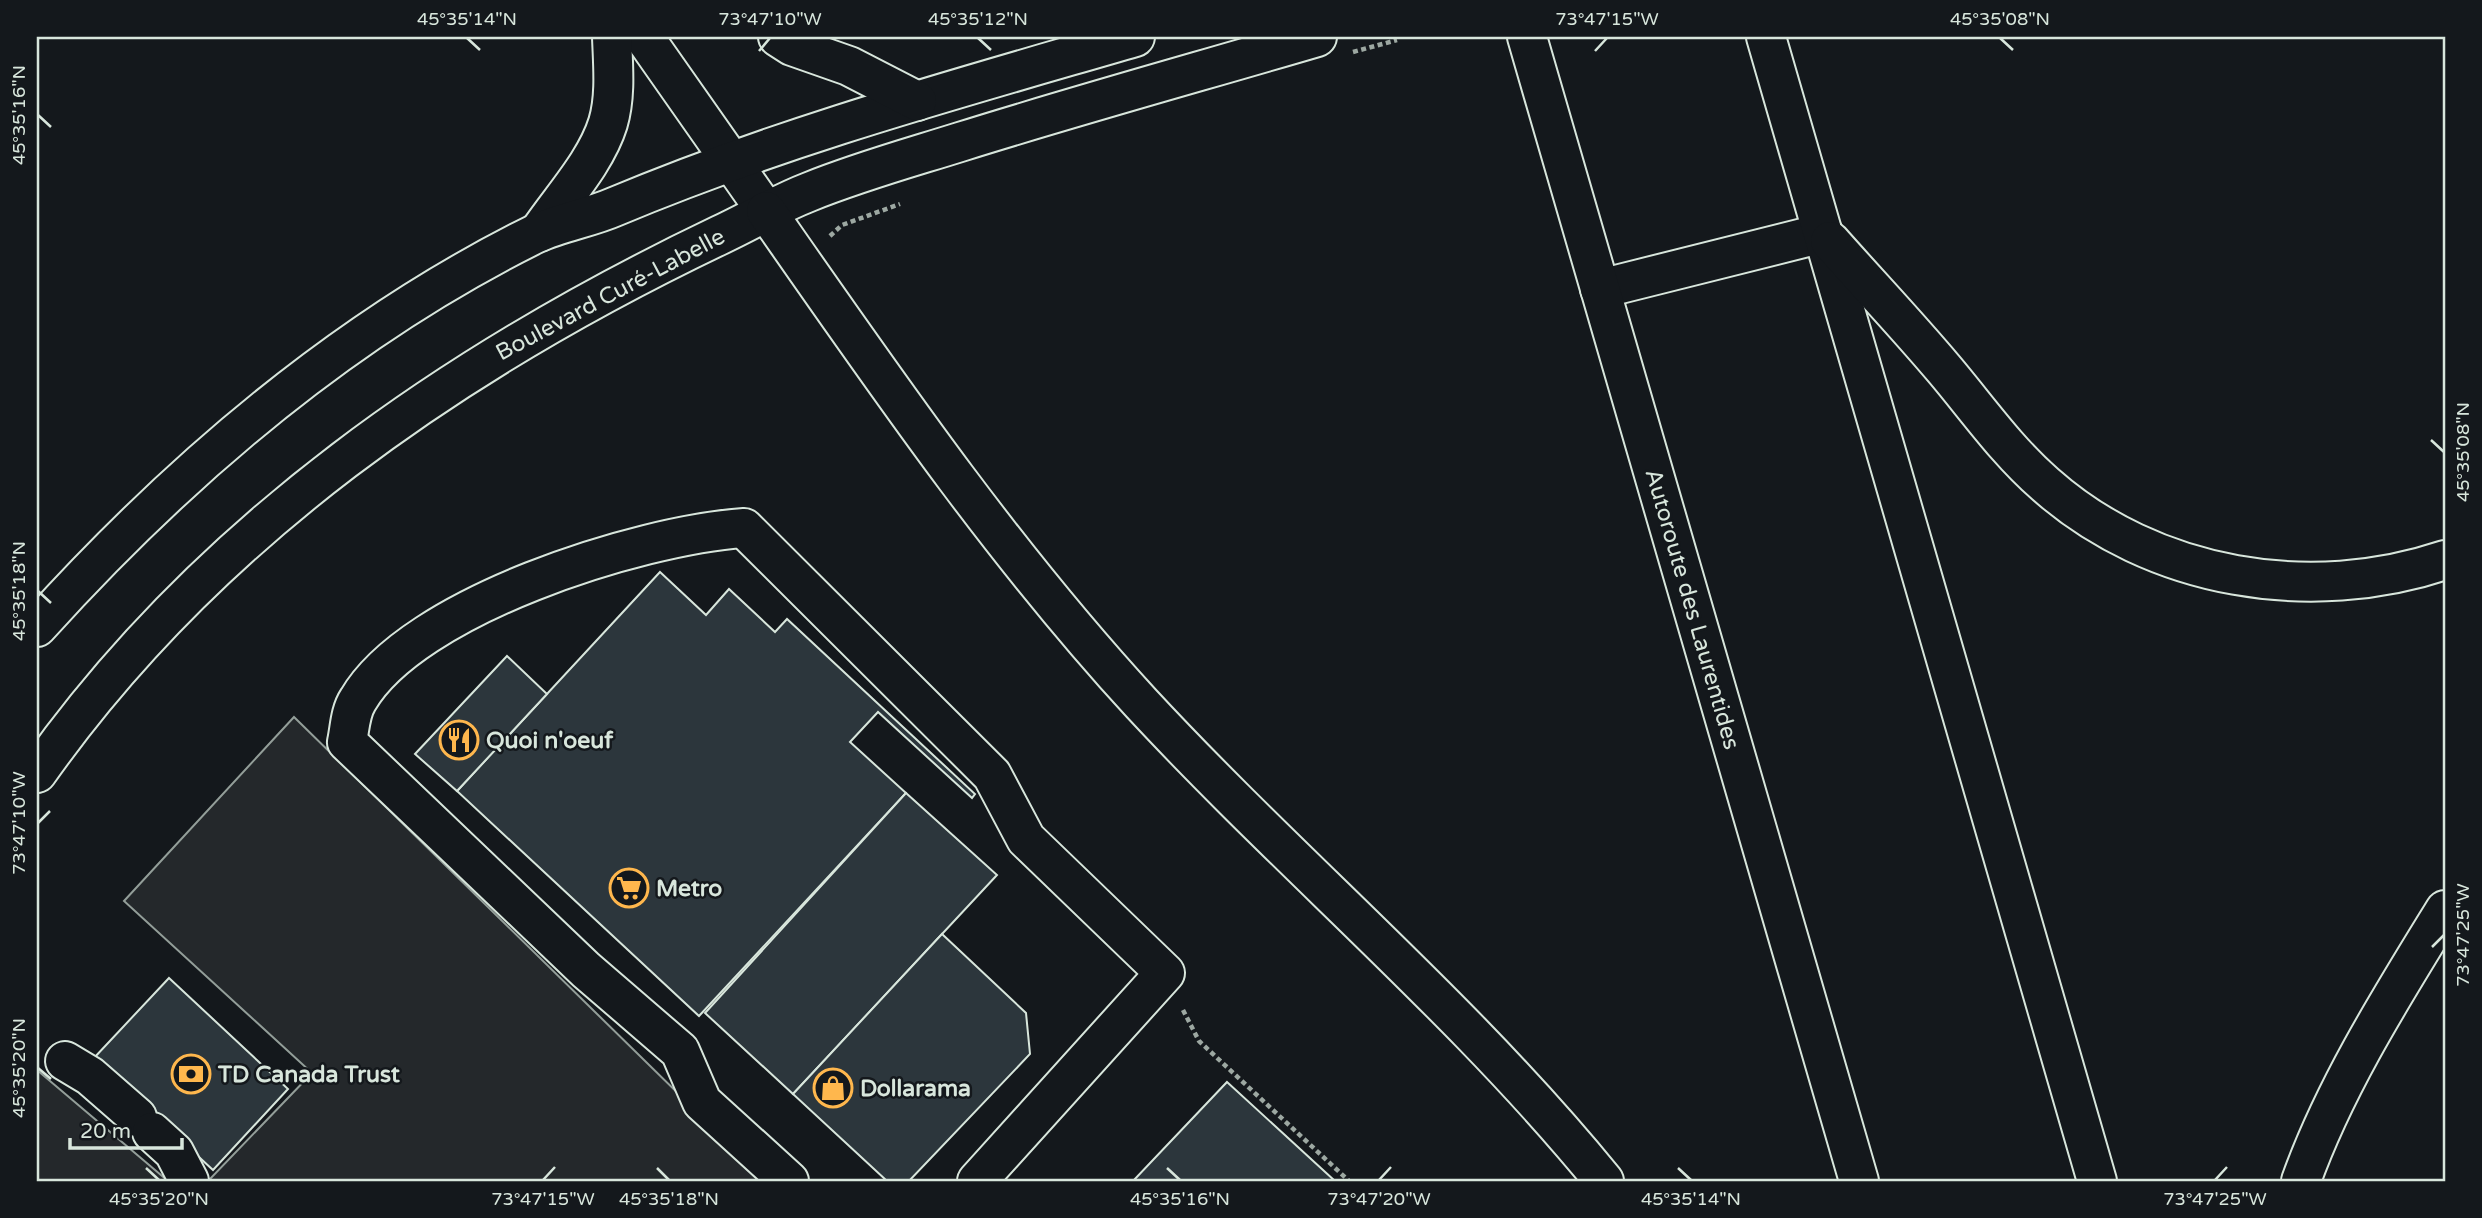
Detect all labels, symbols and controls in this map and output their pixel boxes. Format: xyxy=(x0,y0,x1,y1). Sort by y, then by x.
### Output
text: 45°35'14"N xyxy=(417,8,517,30)
text: 73°47'10"W xyxy=(718,8,822,30)
text: 45°35'12"N xyxy=(928,8,1028,30)
text: 73°47'15"W xyxy=(1555,8,1659,30)
text: 45°35'08"N xyxy=(1950,8,2050,30)
text: 45°35'16"N xyxy=(8,65,30,165)
street label: Boulevard Curé-Labelle xyxy=(491,223,730,367)
text: 45°35'08"N xyxy=(2452,402,2474,502)
street label: Autoroute des Laurentides xyxy=(1639,466,1746,753)
text: 45°35'18"N xyxy=(8,541,30,641)
restaurant icon: Quoi n'oeuf xyxy=(438,719,480,761)
place label: Quoi n'oeuf xyxy=(486,727,614,755)
text: 73°47'10"W xyxy=(8,771,30,875)
supermarket icon: Metro xyxy=(608,867,650,909)
place label: Metro xyxy=(656,875,722,903)
text: 73°47'25"W xyxy=(2452,883,2474,987)
text: 45°35'20"N xyxy=(8,1018,30,1118)
bank icon: TD Canada Trust xyxy=(170,1053,212,1095)
place label: TD Canada Trust xyxy=(217,1061,400,1089)
shop icon: Dollarama xyxy=(812,1067,854,1109)
place label: Dollarama xyxy=(860,1075,971,1103)
scale bar xyxy=(70,1106,182,1150)
text: 20 m xyxy=(80,1119,131,1144)
text: 45°35'20"N xyxy=(109,1188,209,1210)
text: 73°47'15"W xyxy=(491,1188,595,1210)
text: 45°35'18"N xyxy=(619,1188,719,1210)
text: 45°35'16"N xyxy=(1130,1188,1230,1210)
text: 73°47'20"W xyxy=(1327,1188,1431,1210)
text: 45°35'14"N xyxy=(1641,1188,1741,1210)
text: 73°47'25"W xyxy=(2163,1188,2267,1210)

